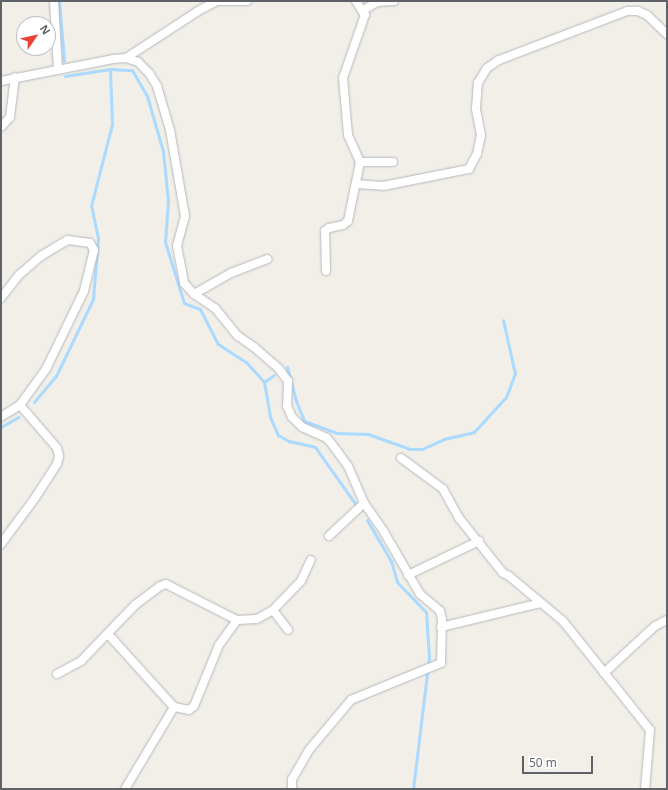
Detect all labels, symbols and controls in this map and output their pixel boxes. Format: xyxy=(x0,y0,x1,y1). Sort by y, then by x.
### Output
north arrow xyxy=(16,16,56,56)
text: N xyxy=(37,22,54,37)
scale bar xyxy=(524,748,595,774)
text: 50 m xyxy=(529,754,557,771)

